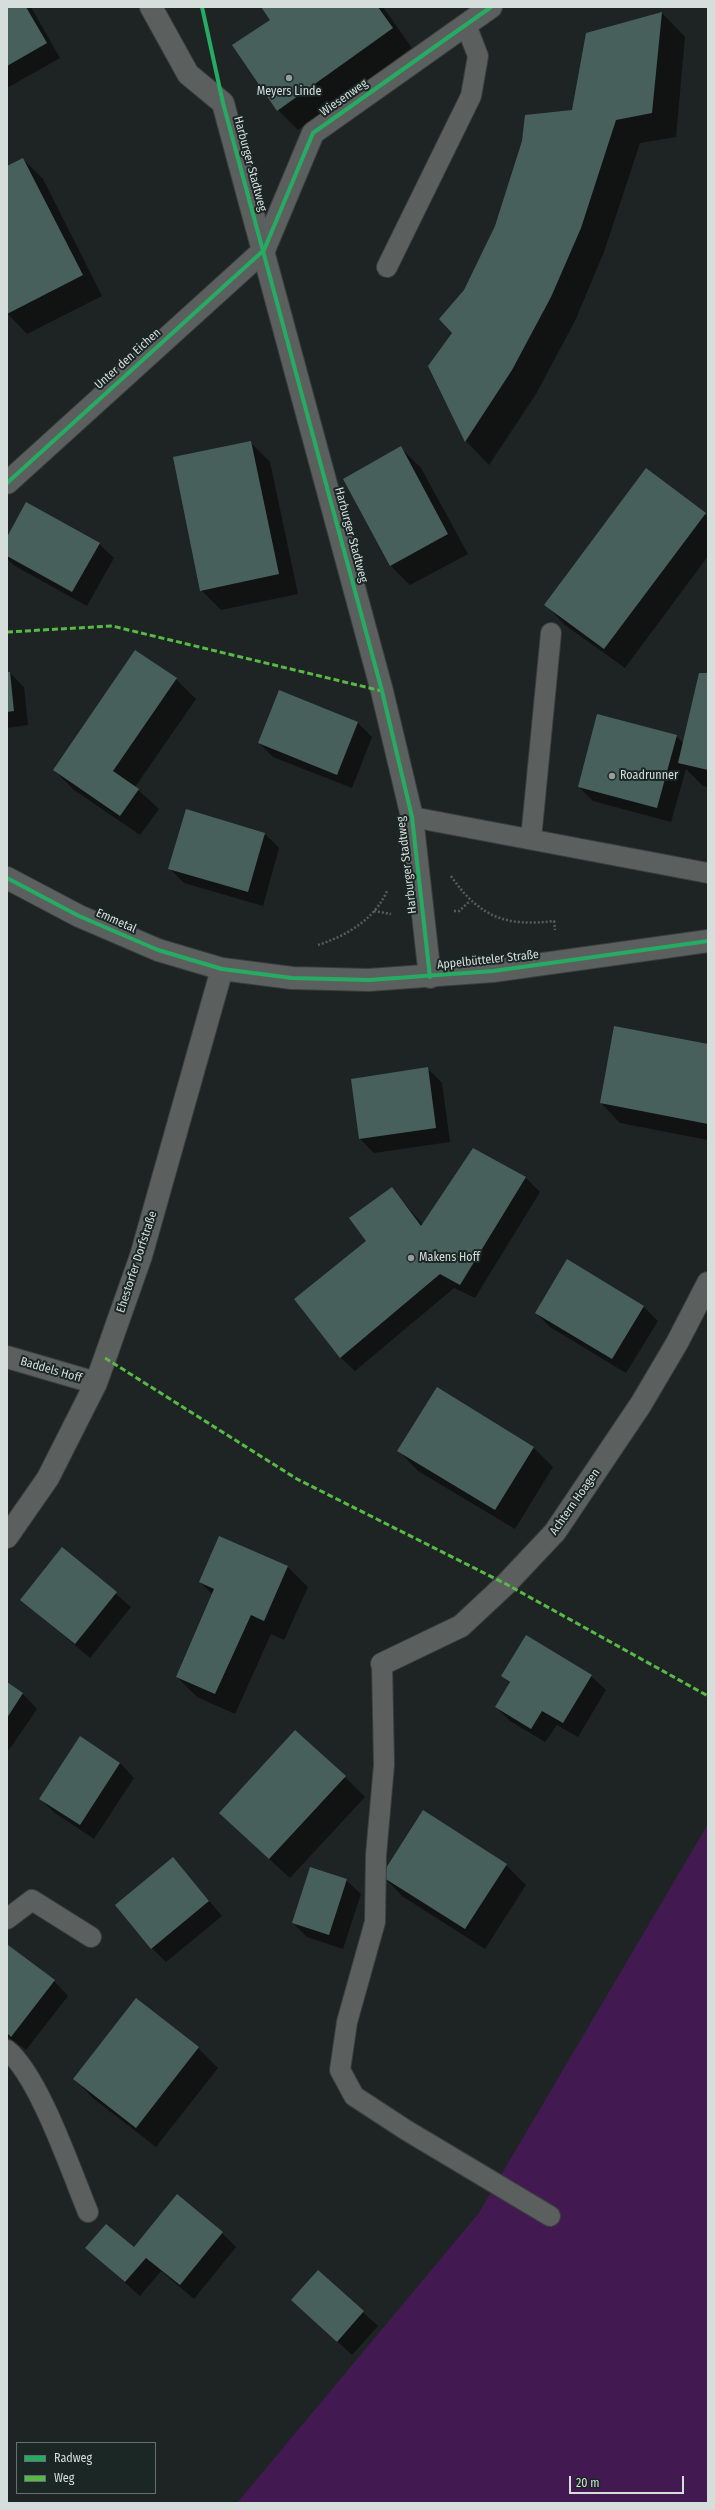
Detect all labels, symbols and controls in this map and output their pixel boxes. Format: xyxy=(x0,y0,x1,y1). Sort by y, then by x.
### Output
marker: Meyers Linde xyxy=(284,73,294,83)
street label: Wiesenweg xyxy=(317,76,371,120)
place label: Meyers Linde xyxy=(257,85,321,99)
street label: Harburger Stadtweg xyxy=(230,115,270,213)
street label: Unter den Eichen xyxy=(92,326,164,392)
street label: Harburger Stadtweg xyxy=(331,486,371,584)
place label: Roadrunner xyxy=(620,769,678,783)
marker: Roadrunner xyxy=(607,771,617,781)
street label: Harburger Stadtweg xyxy=(394,816,420,914)
street label: Emmetal xyxy=(94,906,138,936)
street label: Appelbütteler Straße xyxy=(436,947,540,973)
street label: Ehestorfer Dorfstraße xyxy=(114,1209,160,1315)
place label: Makens Hoff xyxy=(419,1251,480,1265)
marker: Makens Hoff xyxy=(406,1253,416,1263)
street label: Baddels Hoff xyxy=(19,1354,83,1386)
street label: Achtern Hoagen xyxy=(547,1466,603,1538)
legend xyxy=(16,2442,156,2494)
text: Radweg xyxy=(54,2451,92,2465)
scale bar xyxy=(571,2468,686,2494)
text: Weg xyxy=(54,2471,74,2485)
text: 20 m xyxy=(576,2476,600,2490)

